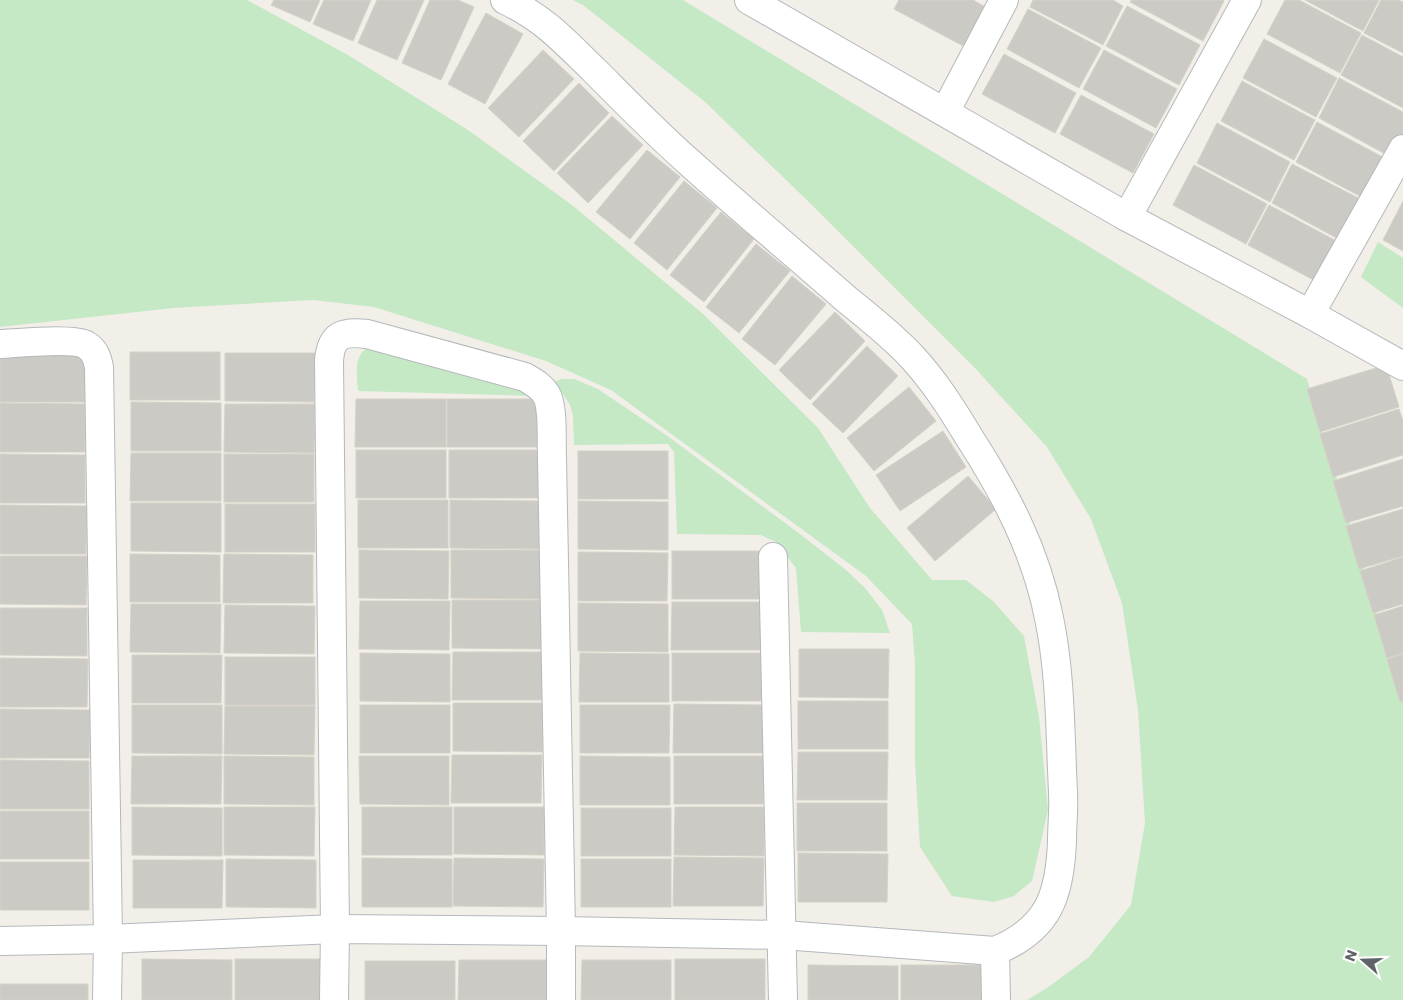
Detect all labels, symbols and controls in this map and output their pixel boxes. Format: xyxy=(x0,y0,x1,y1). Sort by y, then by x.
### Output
north arrow xyxy=(1338,935,1388,985)
text: N xyxy=(1340,947,1362,964)

